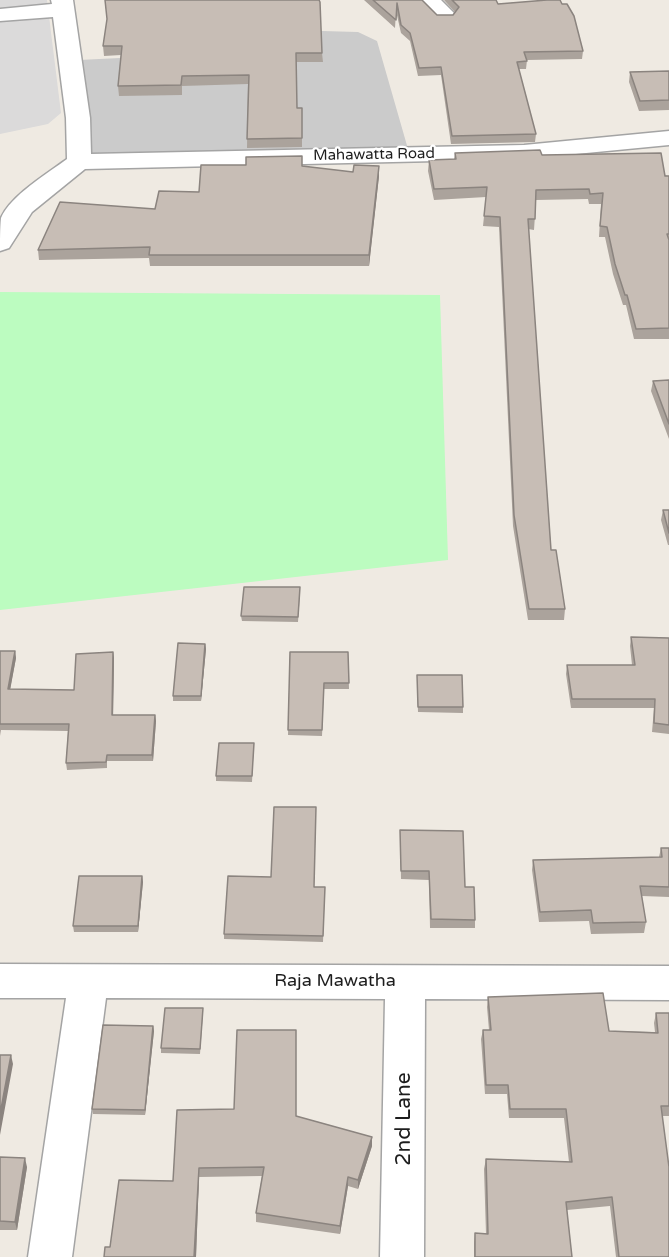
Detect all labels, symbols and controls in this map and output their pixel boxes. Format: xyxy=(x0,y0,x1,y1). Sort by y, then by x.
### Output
street label: Mahawatta Road xyxy=(313,145,435,165)
street label: Raja Mawatha xyxy=(274,970,396,992)
street label: 2nd Lane xyxy=(391,1072,417,1166)

